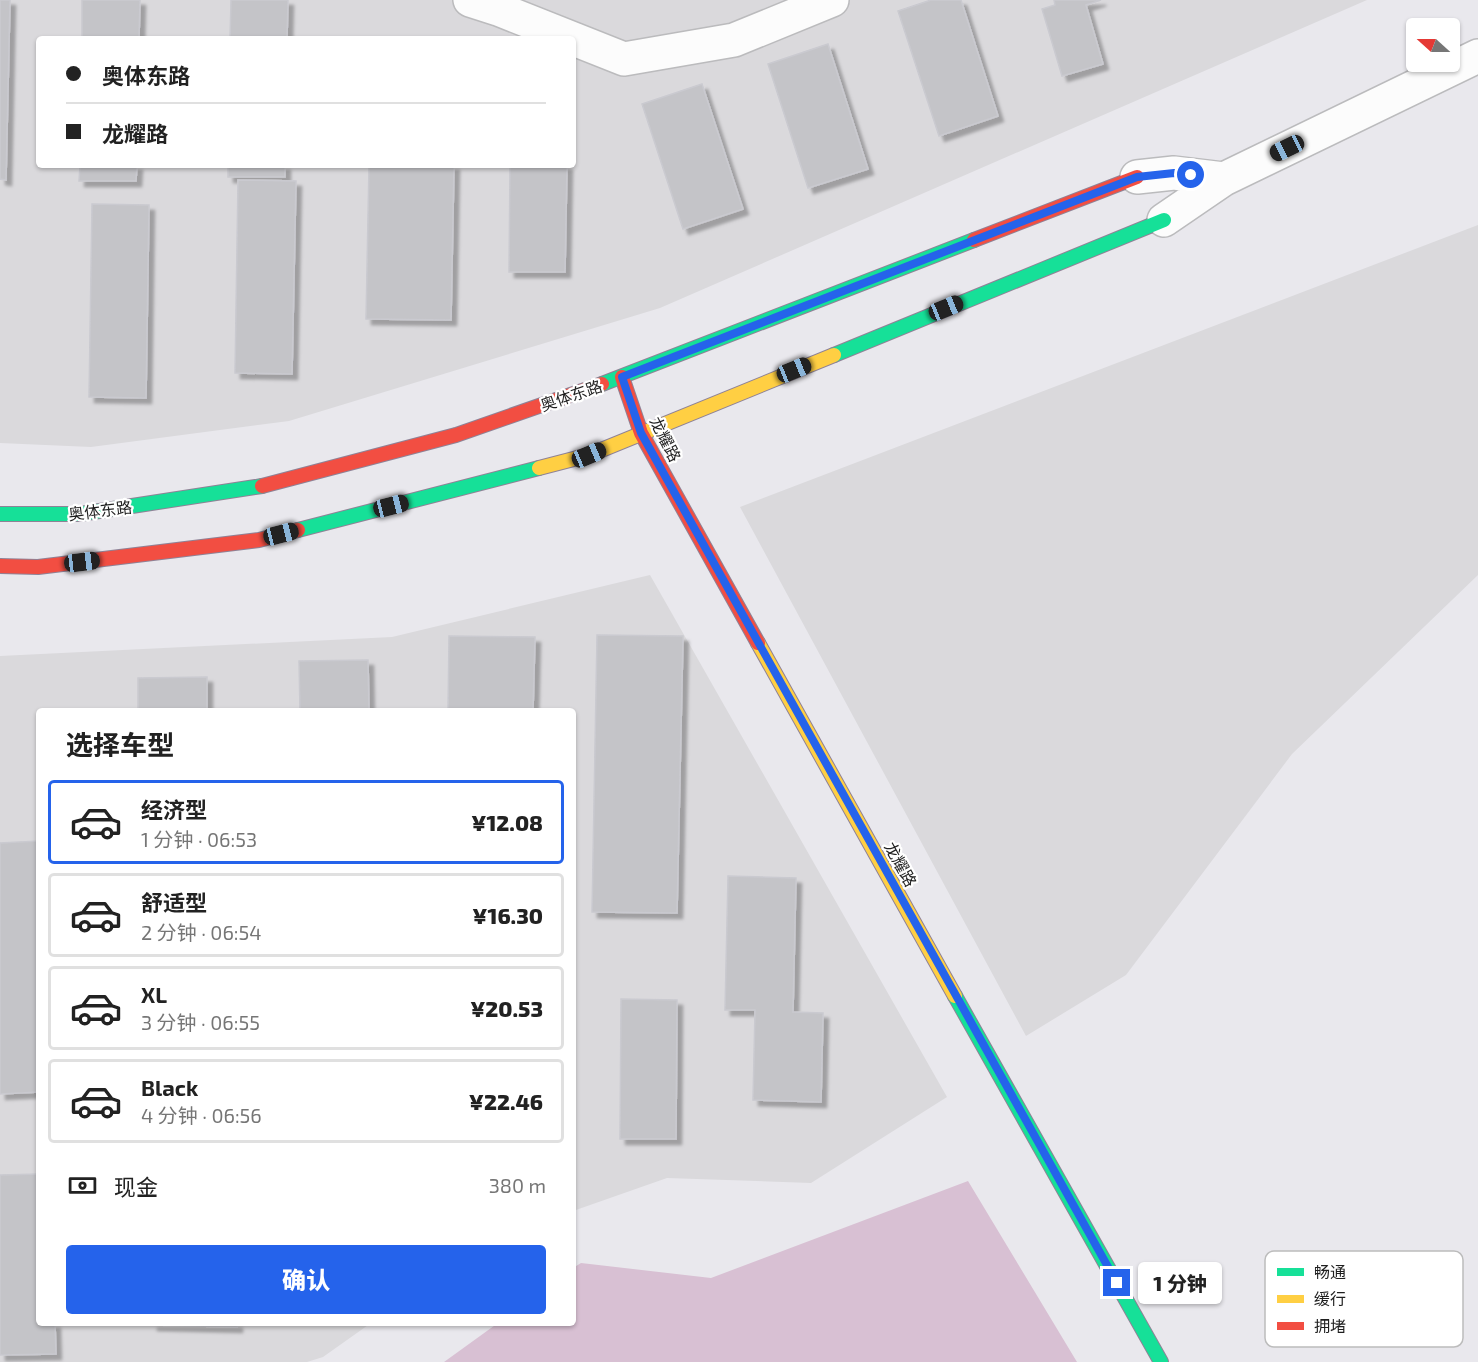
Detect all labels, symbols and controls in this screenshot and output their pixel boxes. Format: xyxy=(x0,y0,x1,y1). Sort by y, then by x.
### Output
north arrow xyxy=(1406,18,1460,72)
map controls xyxy=(1406,18,1460,72)
text: 奥体东路 xyxy=(102,62,190,88)
text: 龙耀路 xyxy=(102,120,168,146)
car xyxy=(1267,132,1307,164)
route start xyxy=(1177,161,1204,188)
car xyxy=(926,293,966,323)
car xyxy=(774,355,814,385)
street label: 奥体东路 xyxy=(538,376,604,414)
street label: 龙耀路 xyxy=(647,413,685,465)
car xyxy=(569,440,609,470)
car xyxy=(371,493,411,519)
street label: 奥体东路 xyxy=(67,497,133,523)
car xyxy=(261,521,301,547)
car xyxy=(63,551,101,573)
text: 选择车型 xyxy=(66,728,174,760)
icon: car xyxy=(69,795,123,849)
text: 经济型 xyxy=(141,796,207,822)
text: ¥12.08 xyxy=(471,809,543,835)
text: 1 分钟 · 06:53 xyxy=(141,827,257,851)
street label: 龙耀路 xyxy=(881,838,921,890)
icon: car xyxy=(69,888,123,942)
text: 舒适型 xyxy=(141,889,207,915)
text: ¥16.30 xyxy=(472,902,543,928)
text: 2 分钟 · 06:54 xyxy=(141,920,262,944)
icon: car xyxy=(69,981,123,1035)
text: XL xyxy=(141,981,167,1007)
text: ¥20.53 xyxy=(470,995,543,1021)
text: 3 分钟 · 06:55 xyxy=(141,1010,260,1034)
icon: car xyxy=(69,1074,123,1128)
text: Black xyxy=(141,1074,198,1100)
text: ¥22.46 xyxy=(469,1088,543,1114)
text: 4 分钟 · 06:56 xyxy=(141,1103,262,1127)
icon: cash xyxy=(66,1169,99,1202)
text: 现金 xyxy=(114,1173,158,1199)
text: 380 m xyxy=(489,1173,546,1197)
button: 确认 xyxy=(66,1245,546,1314)
legend xyxy=(1265,1251,1463,1347)
callout: 1 分钟 xyxy=(1138,1262,1222,1304)
text: 畅通 xyxy=(1314,1262,1346,1281)
route end xyxy=(1103,1269,1130,1296)
text: 1 分钟 xyxy=(1153,1271,1207,1295)
text: 缓行 xyxy=(1314,1289,1346,1308)
text: 拥堵 xyxy=(1314,1316,1346,1335)

